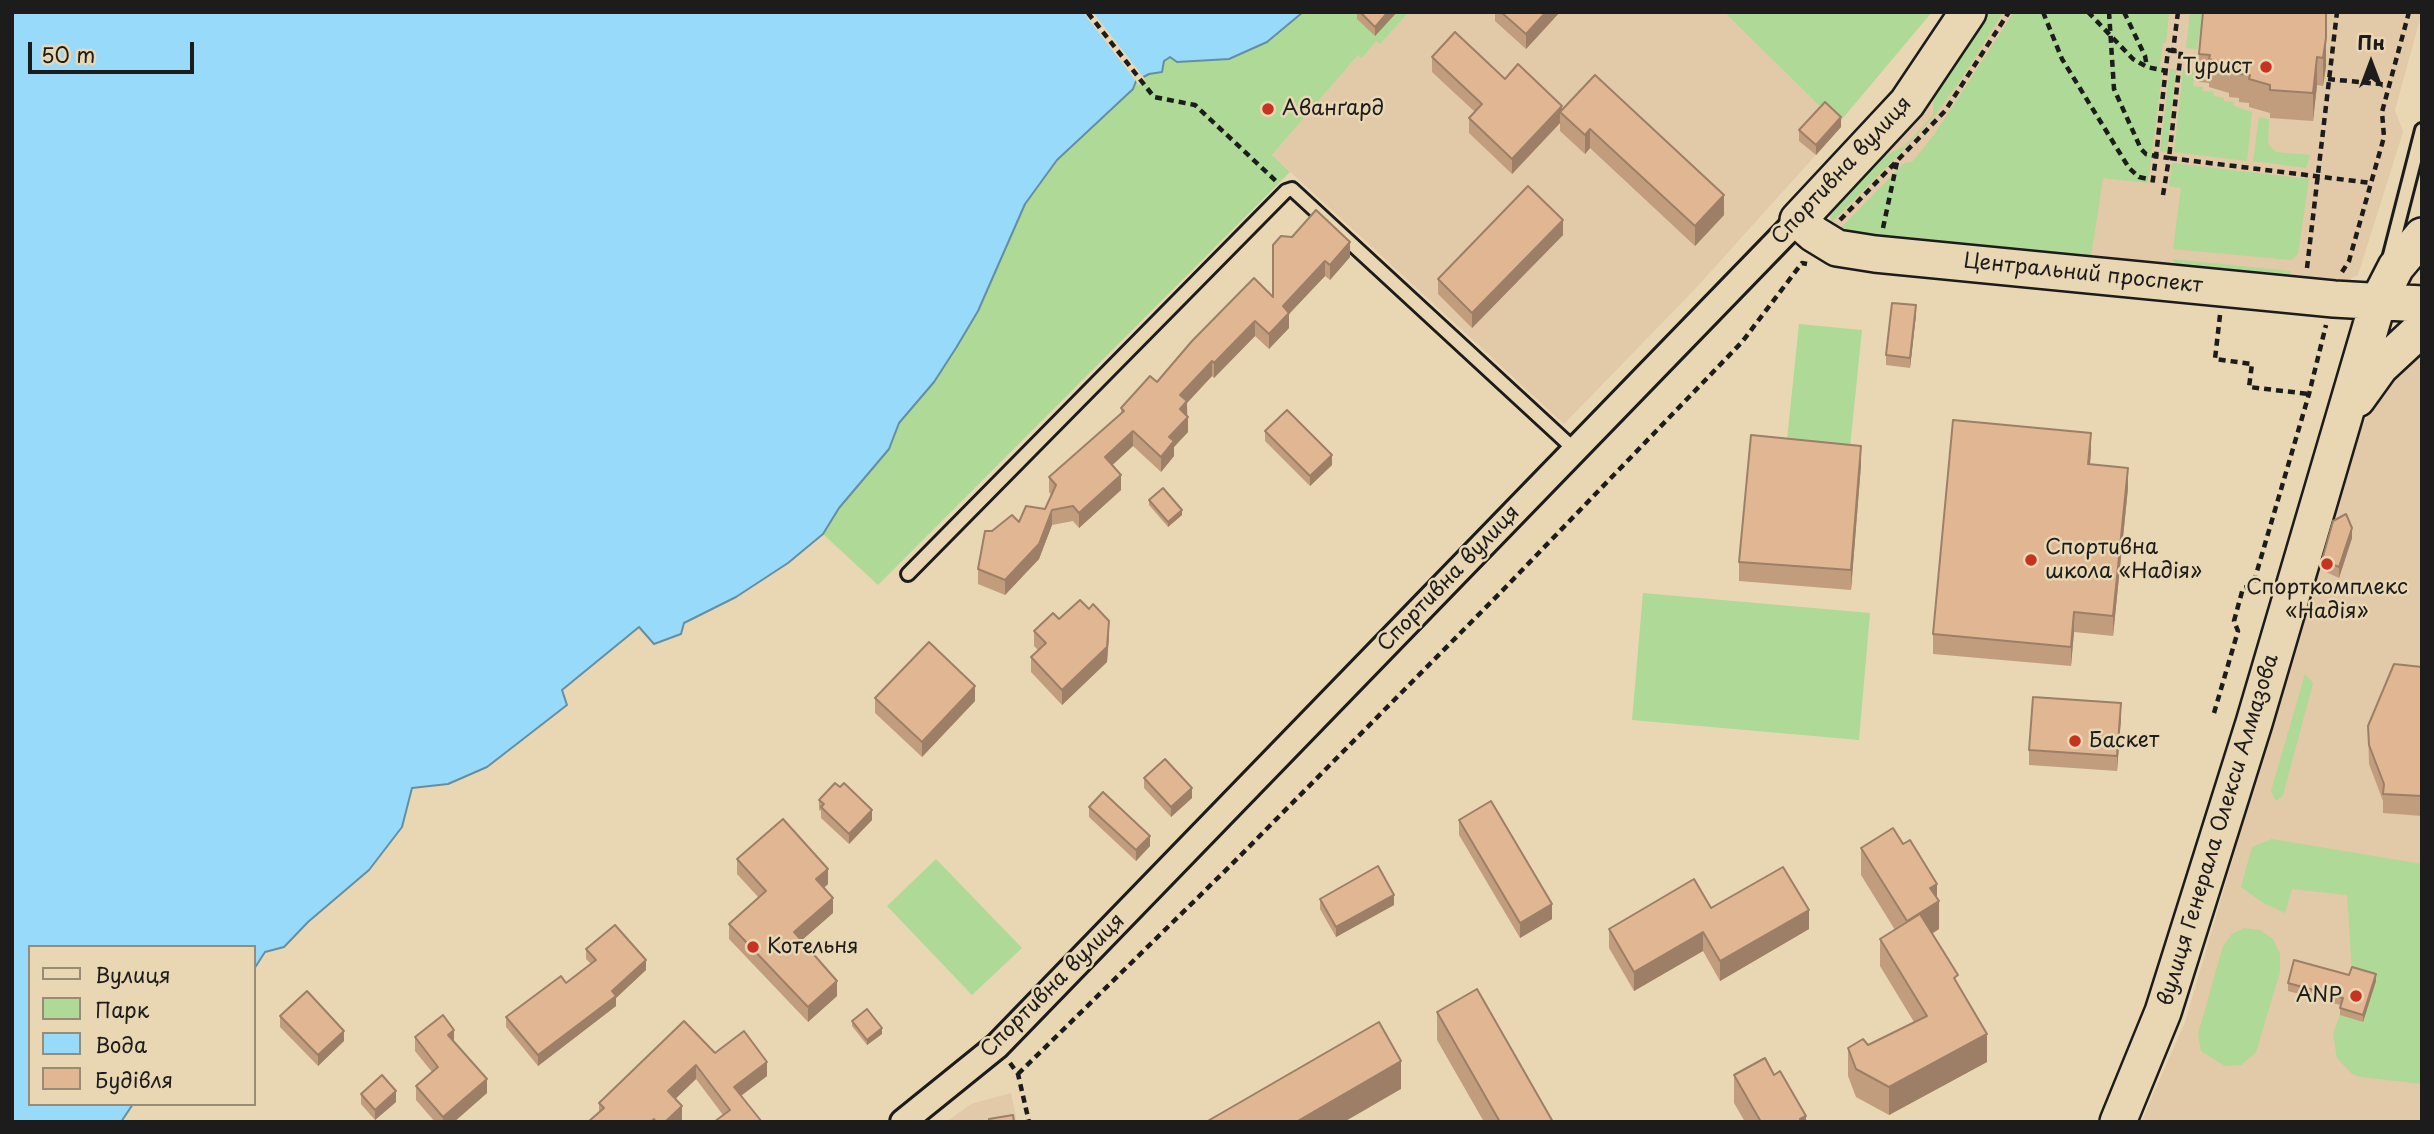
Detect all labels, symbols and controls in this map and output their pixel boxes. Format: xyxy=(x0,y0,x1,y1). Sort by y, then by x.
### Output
scale bar xyxy=(32,28,198,72)
north arrow xyxy=(2336,28,2406,98)
text: Пн xyxy=(2357,28,2385,56)
text: 50 m xyxy=(41,38,95,70)
place label: Турист xyxy=(2182,54,2252,80)
marker: Турист xyxy=(2258,59,2274,75)
street label: Спортивна вулиця xyxy=(1767,92,1917,250)
place label: Аванґард xyxy=(1282,96,1384,122)
marker: Аванґард xyxy=(1260,101,1276,117)
street label: Центральний проспект xyxy=(1962,249,2204,299)
street label: Спортивна вулиця xyxy=(1373,501,1525,657)
place label: Спортивна школа «Надія» xyxy=(2045,535,2202,585)
marker: Спортивна школа «Надія» xyxy=(2023,552,2039,568)
marker: Спорткомплекс «Надія» xyxy=(2319,556,2335,572)
place label: Спорткомплекс «Надія» xyxy=(2246,575,2408,625)
street label: вулиця Генерала Олекси Алмазова xyxy=(2153,651,2285,1009)
place label: Баскет xyxy=(2089,728,2159,754)
marker: Баскет xyxy=(2067,733,2083,749)
street label: Спортивна вулиця xyxy=(976,909,1130,1063)
place label: Котельня xyxy=(767,934,859,960)
marker: Котельня xyxy=(745,939,761,955)
legend xyxy=(28,945,256,1106)
text: Вулиця xyxy=(95,958,171,990)
place label: ANP xyxy=(2296,983,2342,1009)
marker: ANP xyxy=(2348,988,2364,1004)
text: Парк xyxy=(95,993,149,1025)
text: Вода xyxy=(95,1028,147,1060)
text: Будівля xyxy=(95,1063,173,1095)

